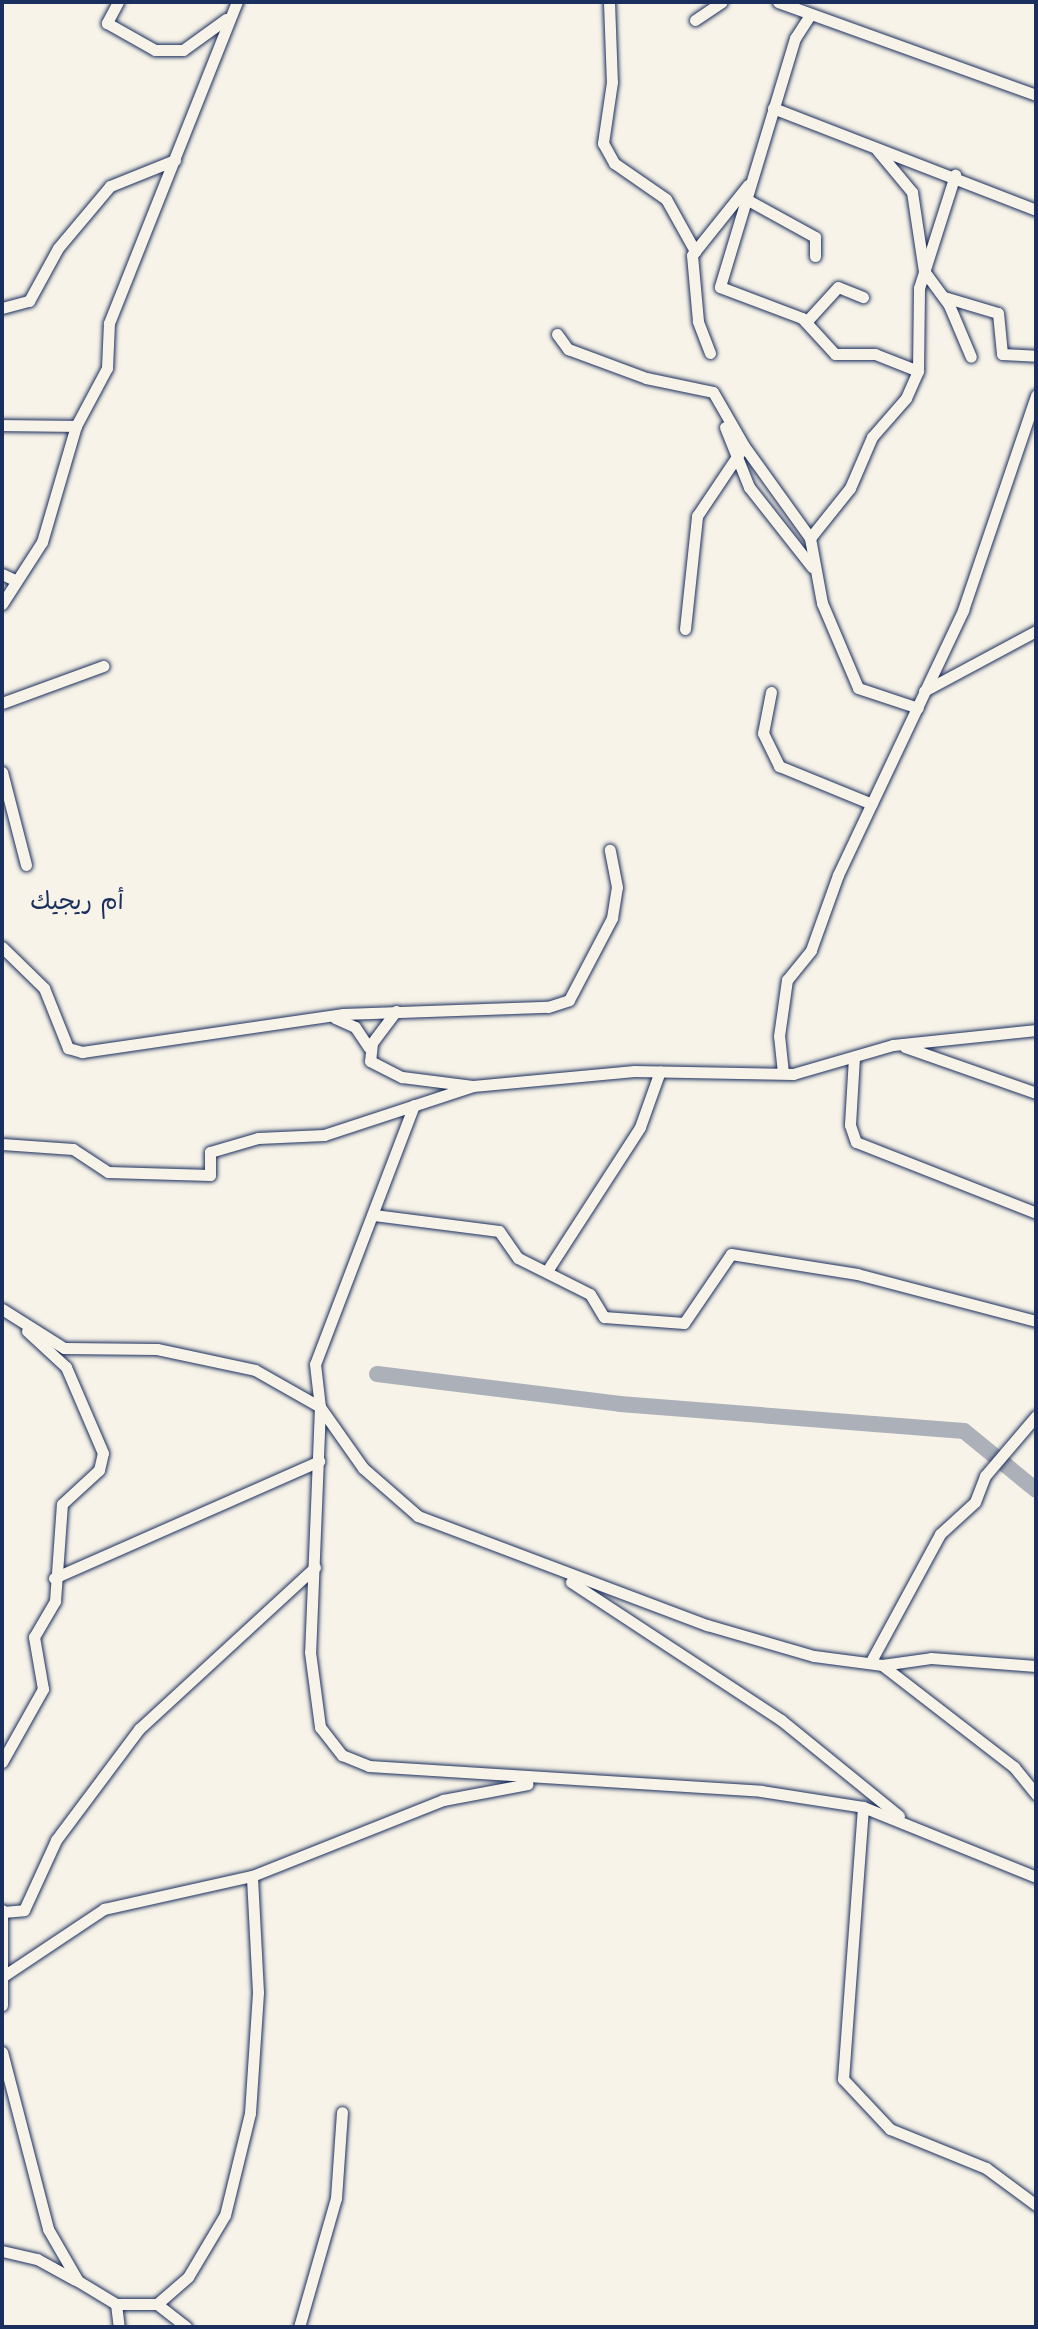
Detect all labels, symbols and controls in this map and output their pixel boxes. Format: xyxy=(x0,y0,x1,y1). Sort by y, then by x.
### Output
district label: أم ريجيك xyxy=(30,888,124,916)

